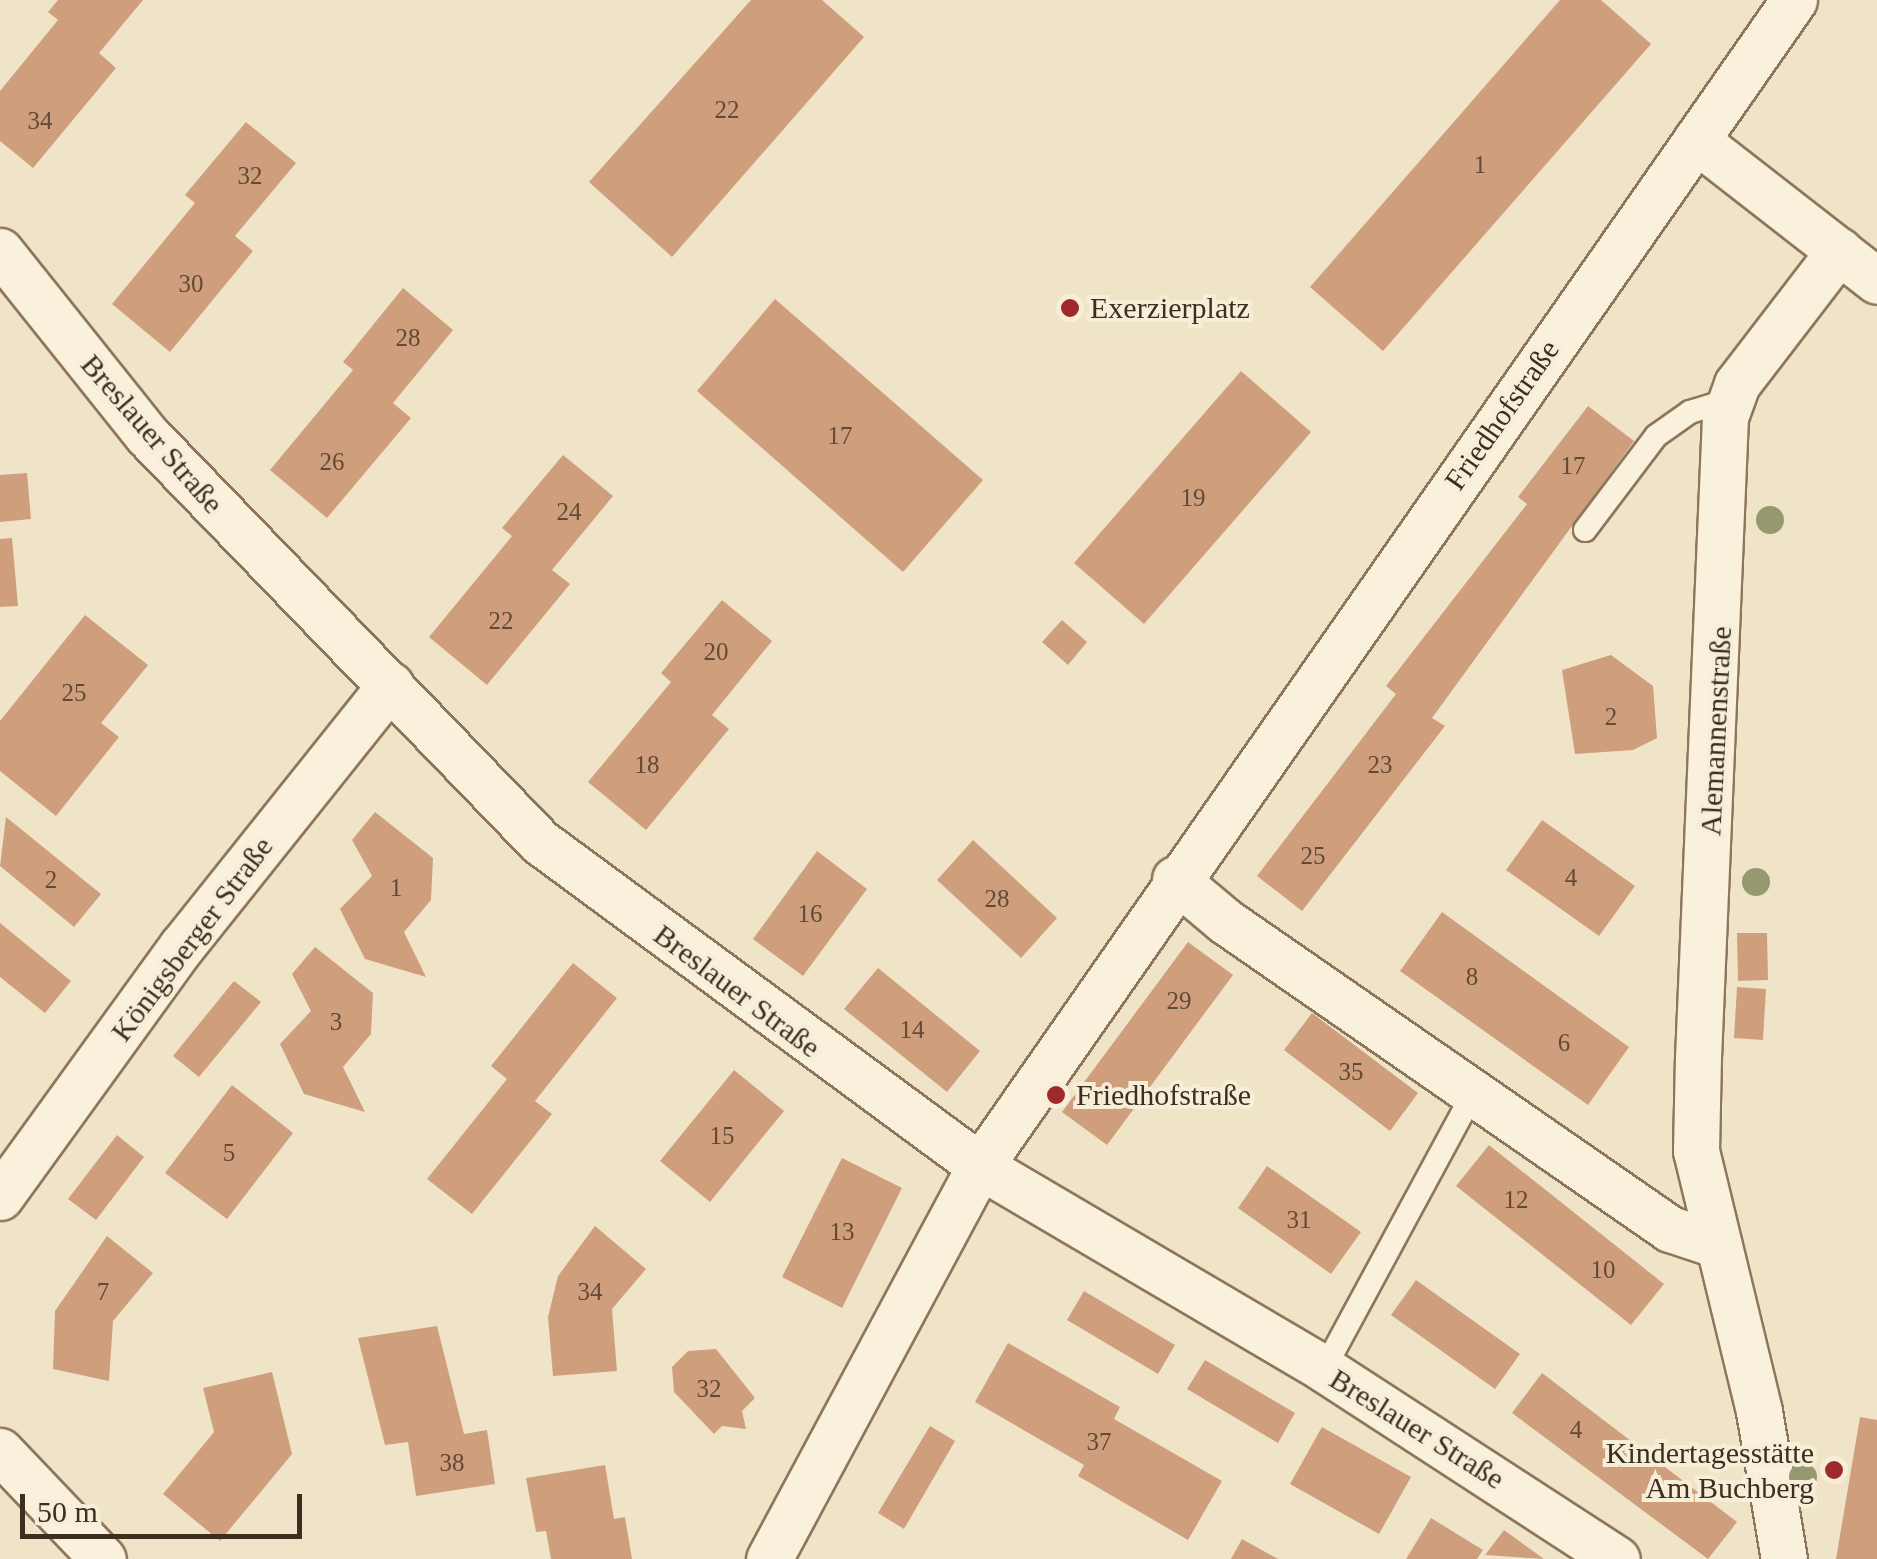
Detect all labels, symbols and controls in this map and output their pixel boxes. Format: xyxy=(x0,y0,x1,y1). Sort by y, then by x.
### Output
house number: 22 xyxy=(714,95,740,125)
house number: 34 xyxy=(28,106,52,136)
house number: 1 xyxy=(1474,150,1486,180)
house number: 32 xyxy=(238,161,262,191)
house number: 30 xyxy=(178,269,204,299)
place label: Exerzierplatz xyxy=(1090,290,1250,326)
marker: Exerzierplatz xyxy=(1059,297,1081,319)
house number: 28 xyxy=(396,323,420,353)
street label: Friedhofstraße xyxy=(1437,333,1567,497)
street label: Breslauer Straße xyxy=(73,347,231,521)
house number: 17 xyxy=(828,421,852,451)
house number: 26 xyxy=(320,447,344,477)
house number: 17 xyxy=(1560,451,1586,481)
house number: 19 xyxy=(1180,483,1206,513)
house number: 24 xyxy=(556,497,582,527)
house number: 22 xyxy=(488,606,514,636)
street label: Alemannenstraße xyxy=(1693,625,1739,837)
house number: 20 xyxy=(704,637,728,667)
house number: 25 xyxy=(62,678,86,708)
house number: 2 xyxy=(1605,702,1617,732)
house number: 18 xyxy=(634,750,660,780)
house number: 23 xyxy=(1368,750,1392,780)
street label: Königsberger Straße xyxy=(103,830,281,1048)
house number: 25 xyxy=(1300,841,1326,871)
house number: 4 xyxy=(1565,863,1577,893)
house number: 2 xyxy=(45,865,57,895)
house number: 1 xyxy=(390,873,402,903)
house number: 28 xyxy=(984,884,1010,914)
house number: 16 xyxy=(798,899,822,929)
street label: Breslauer Straße xyxy=(647,917,827,1065)
house number: 8 xyxy=(1466,962,1478,992)
house number: 29 xyxy=(1166,986,1192,1016)
house number: 3 xyxy=(330,1007,342,1037)
house number: 14 xyxy=(900,1015,924,1045)
house number: 6 xyxy=(1558,1028,1570,1058)
house number: 35 xyxy=(1338,1057,1364,1087)
place label: Friedhofstraße xyxy=(1076,1077,1251,1113)
marker: Friedhofstraße xyxy=(1045,1084,1067,1106)
house number: 15 xyxy=(710,1121,734,1151)
house number: 5 xyxy=(223,1138,235,1168)
house number: 12 xyxy=(1504,1185,1528,1215)
house number: 31 xyxy=(1286,1205,1312,1235)
house number: 13 xyxy=(830,1217,854,1247)
house number: 10 xyxy=(1590,1255,1616,1285)
house number: 7 xyxy=(97,1277,109,1307)
house number: 34 xyxy=(578,1277,602,1307)
street label: Breslauer Straße xyxy=(1323,1361,1511,1497)
house number: 32 xyxy=(696,1374,722,1404)
house number: 4 xyxy=(1570,1415,1582,1445)
house number: 37 xyxy=(1086,1427,1112,1457)
place label: Kindertagesstätte Am Buchberg xyxy=(1606,1435,1814,1506)
house number: 38 xyxy=(440,1448,464,1478)
marker: Kindertagesstätte Am Buchberg xyxy=(1823,1459,1845,1481)
scale bar xyxy=(25,1474,308,1536)
text: 50 m xyxy=(37,1495,98,1528)

